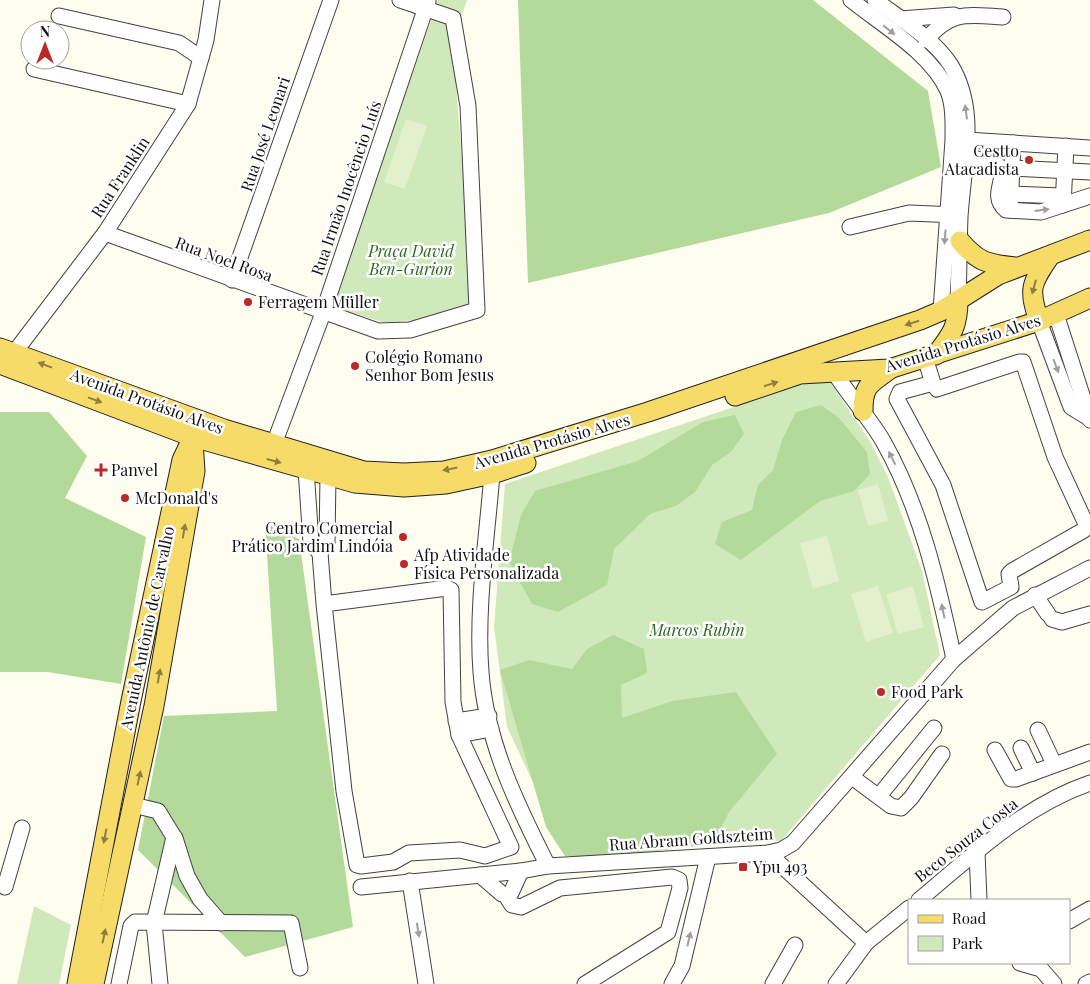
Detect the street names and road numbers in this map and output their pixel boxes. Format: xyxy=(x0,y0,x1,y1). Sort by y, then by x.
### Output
street label: Rua José Leonari xyxy=(235,73,294,194)
street label: Rua Irmão Inocêncio Luís xyxy=(306,98,385,278)
street label: Rua Franklin xyxy=(86,132,154,221)
street label: Rua Noel Rosa xyxy=(173,231,276,286)
street label: Avenida Protásio Alves xyxy=(882,309,1043,376)
street label: Avenida Protásio Alves xyxy=(67,363,227,438)
street label: Avenida Protásio Alves xyxy=(470,408,632,473)
street label: Avenida Antônio de Carvalho xyxy=(114,524,178,733)
street label: Beco Souza Costa xyxy=(910,793,1022,886)
street label: Rua Abram Goldszteim xyxy=(608,822,774,855)

